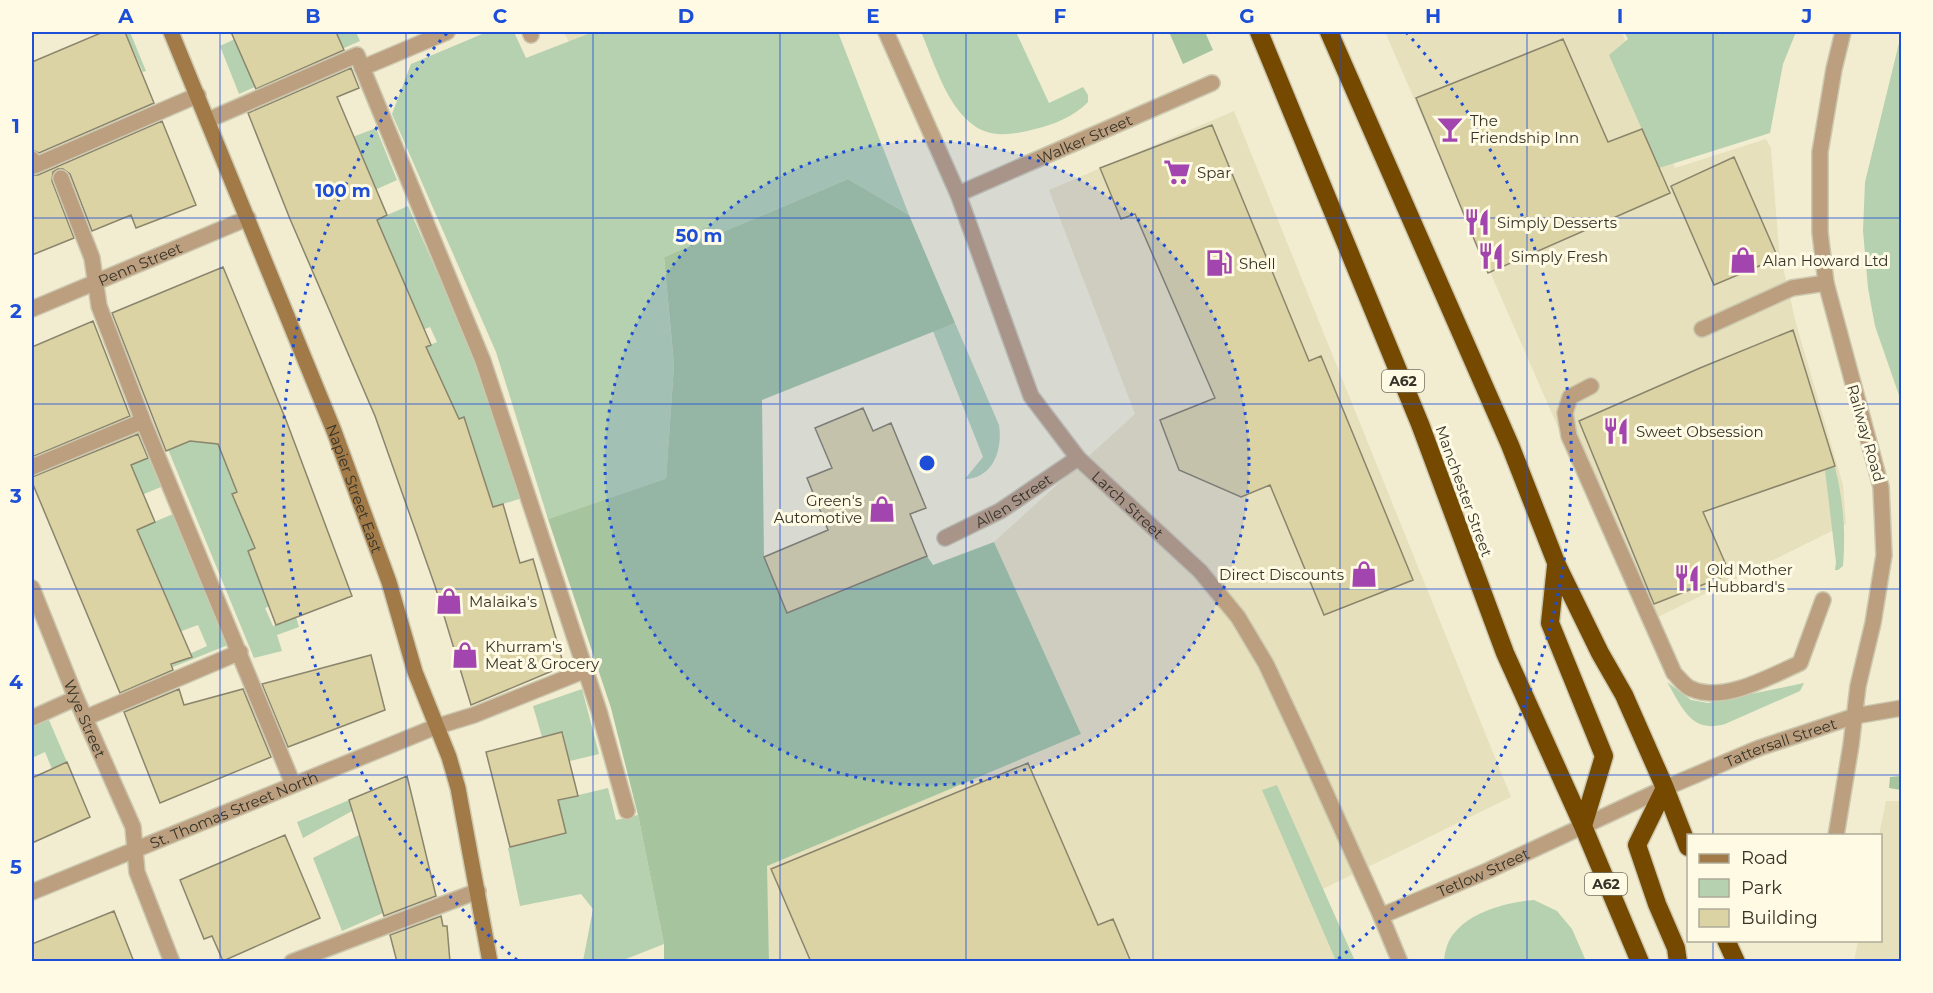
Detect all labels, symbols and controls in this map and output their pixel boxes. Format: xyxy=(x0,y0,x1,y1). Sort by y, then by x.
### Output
text: A xyxy=(117,4,134,28)
text: B xyxy=(305,4,321,28)
text: C xyxy=(493,4,508,28)
text: D xyxy=(678,4,694,28)
text: E xyxy=(866,4,880,28)
text: F xyxy=(1054,4,1067,28)
text: G xyxy=(1239,4,1255,28)
text: H xyxy=(1425,4,1441,28)
text: I xyxy=(1617,4,1623,28)
text: J xyxy=(1801,4,1812,28)
street label: Walker Street xyxy=(1034,110,1135,168)
place label: The Friendship Inn xyxy=(1470,111,1579,147)
text: 1 xyxy=(12,114,20,138)
bar icon: The Friendship Inn xyxy=(1435,114,1465,144)
supermarket icon: Spar xyxy=(1162,157,1192,187)
place label: Spar xyxy=(1197,163,1231,182)
text: 100 m xyxy=(315,180,371,202)
restaurant icon: Simply Desserts xyxy=(1462,207,1492,237)
place label: Simply Desserts xyxy=(1497,213,1617,232)
text: 50 m xyxy=(676,225,722,247)
street label: Penn Street xyxy=(95,237,185,290)
restaurant icon: Simply Fresh xyxy=(1476,241,1506,271)
shop icon: Alan Howard Ltd xyxy=(1728,245,1758,275)
place label: Simply Fresh xyxy=(1511,247,1608,266)
fuel station icon: Shell xyxy=(1204,248,1234,278)
place label: Alan Howard Ltd xyxy=(1763,251,1889,270)
place label: Shell xyxy=(1239,254,1276,273)
text: 2 xyxy=(10,299,22,323)
road number: A62 xyxy=(1382,370,1424,392)
street label: Railway Road xyxy=(1843,382,1889,484)
restaurant icon: Sweet Obsession xyxy=(1601,416,1631,446)
street label: Napier Street East xyxy=(323,421,387,555)
place label: Sweet Obsession xyxy=(1636,422,1764,441)
street label: Manchester Street xyxy=(1431,423,1497,559)
centre of rings xyxy=(917,453,937,473)
street label: Larch Street xyxy=(1088,466,1168,542)
street label: Allen Street xyxy=(972,469,1055,531)
text: 3 xyxy=(9,484,22,508)
place label: Green's Automotive xyxy=(774,491,862,527)
shop icon: Green's Automotive xyxy=(867,494,897,524)
shop icon: Direct Discounts xyxy=(1349,559,1379,589)
place label: Old Mother Hubbard's xyxy=(1707,560,1793,596)
restaurant icon: Old Mother Hubbard's xyxy=(1672,563,1702,593)
place label: Direct Discounts xyxy=(1219,565,1344,584)
shop icon: Malaika's xyxy=(434,586,464,616)
place label: Malaika's xyxy=(469,592,537,611)
place label: Khurram's Meat & Grocery xyxy=(485,637,600,673)
shop icon: Khurram's Meat & Grocery xyxy=(450,640,480,670)
text: 4 xyxy=(9,670,23,694)
street label: Wye Street xyxy=(60,677,111,760)
street label: Tattersall Street xyxy=(1722,713,1839,771)
street label: St. Thomas Street North xyxy=(147,766,321,852)
legend xyxy=(1687,834,1882,942)
street label: Tetlow Street xyxy=(1434,843,1532,901)
text: Road xyxy=(1741,847,1788,869)
text: 5 xyxy=(10,855,22,879)
road number: A62 xyxy=(1585,873,1627,895)
text: Park xyxy=(1741,877,1782,899)
text: Building xyxy=(1741,907,1818,929)

